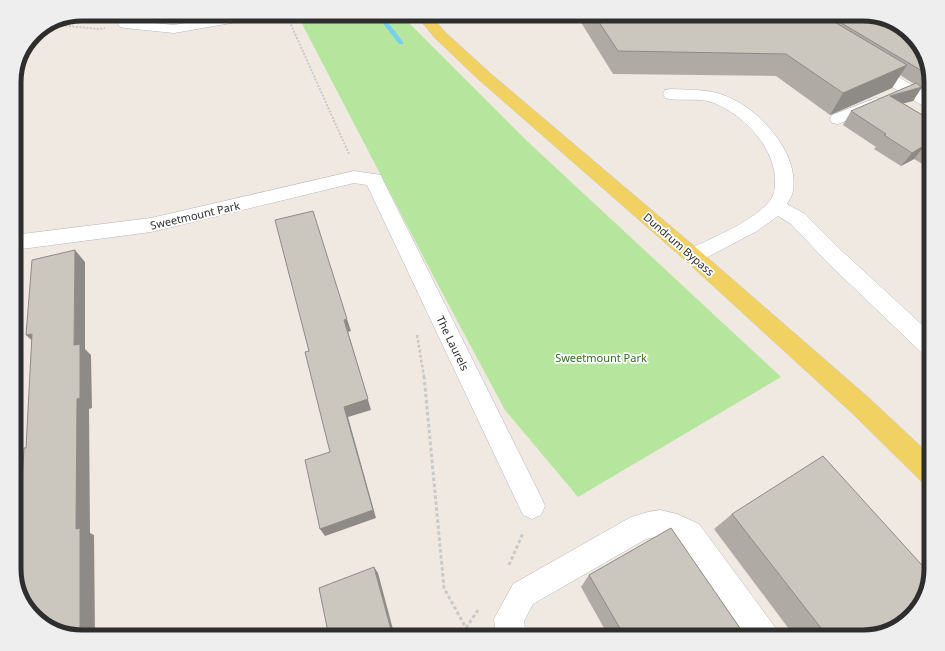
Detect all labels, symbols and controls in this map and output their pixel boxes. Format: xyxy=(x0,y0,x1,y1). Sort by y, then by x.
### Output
street label: Sweetmount Park xyxy=(149,197,241,233)
street label: Dundrum Bypass xyxy=(640,209,718,279)
street label: The Laurels xyxy=(433,313,473,373)
park label: Sweetmount Park xyxy=(555,350,647,365)

